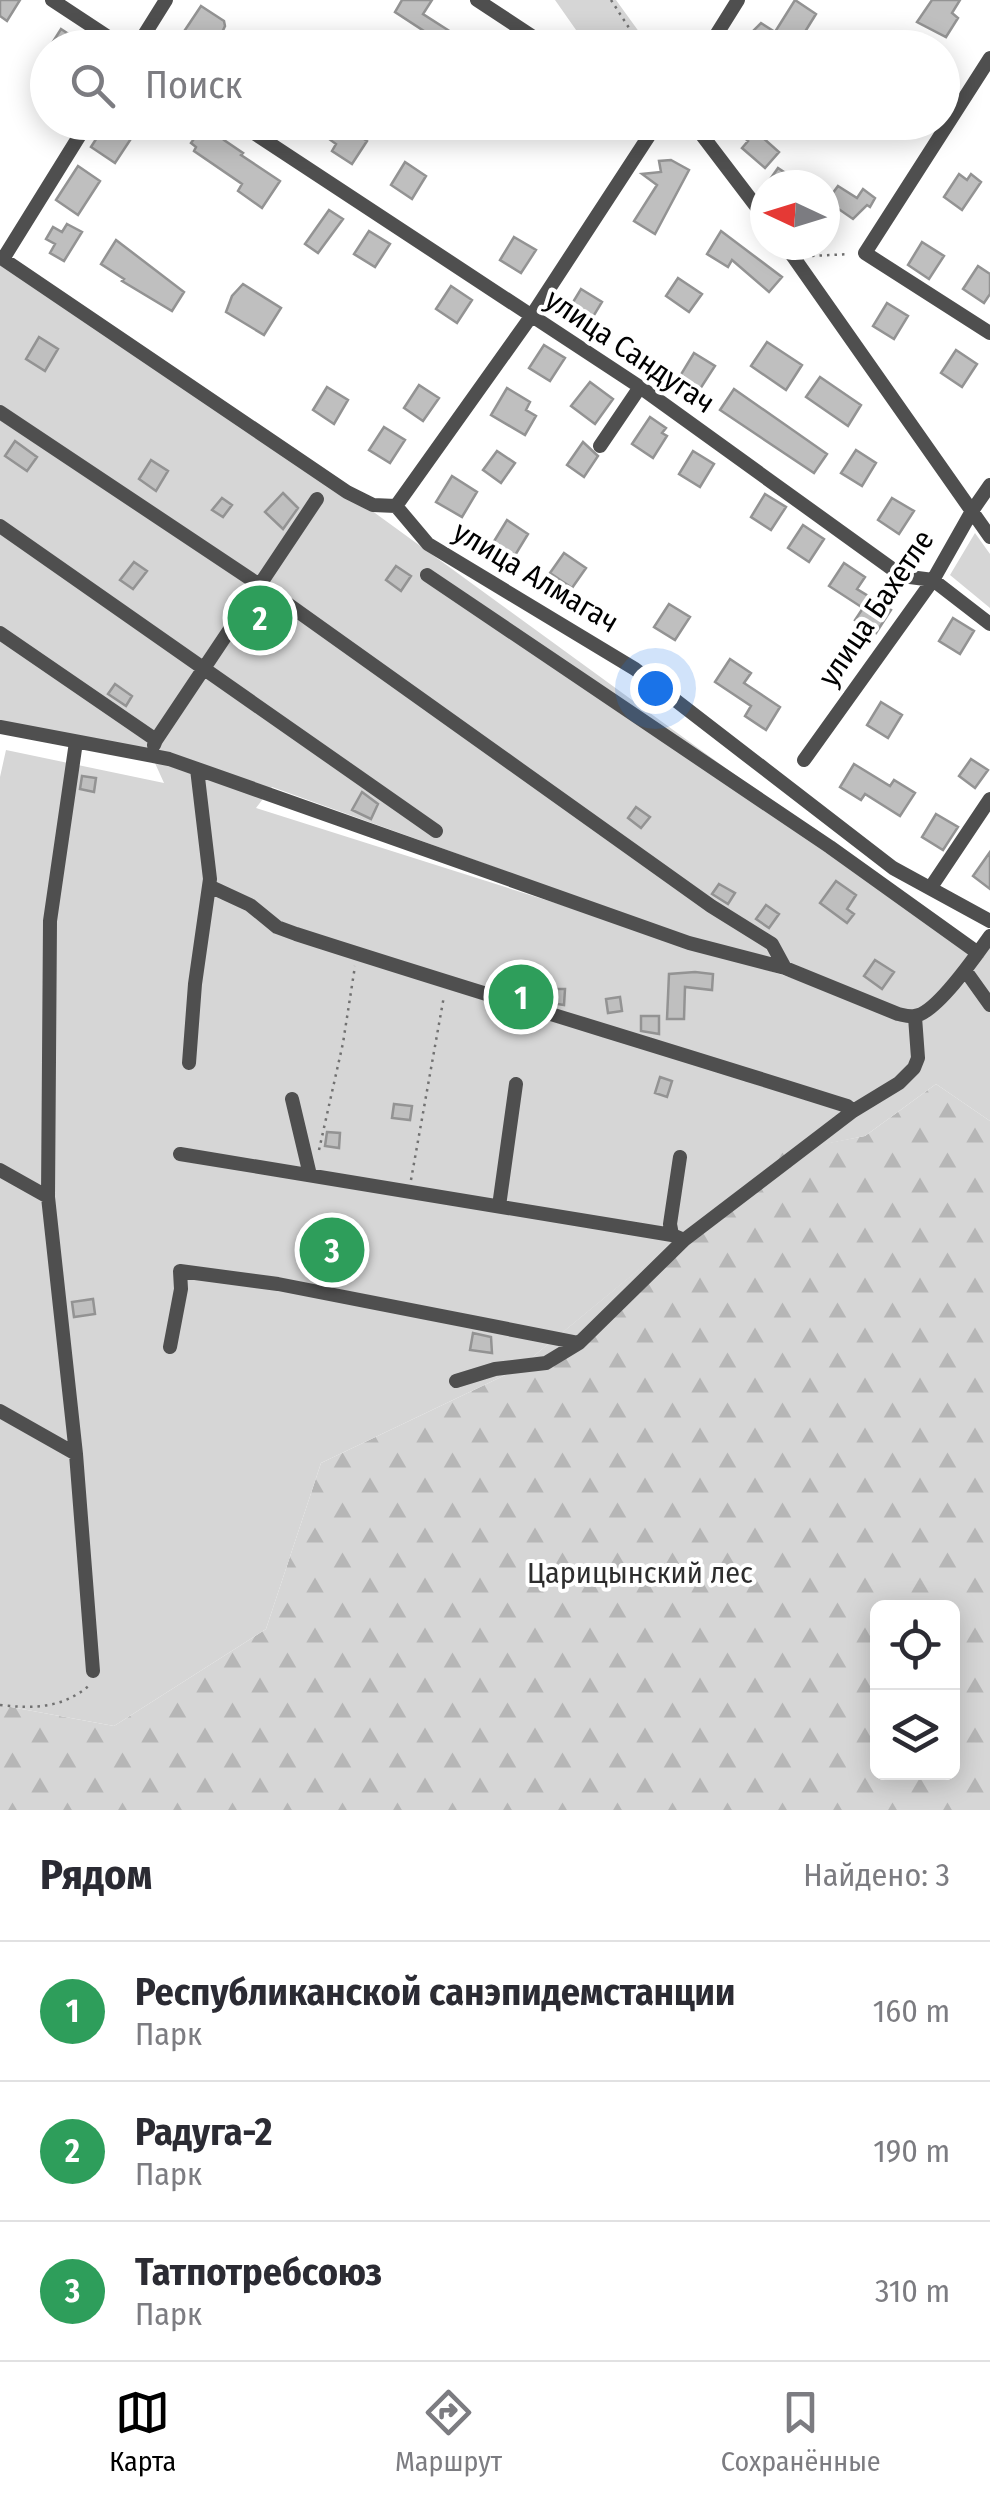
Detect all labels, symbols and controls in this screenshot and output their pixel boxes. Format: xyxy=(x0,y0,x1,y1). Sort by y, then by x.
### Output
search box xyxy=(30,30,960,140)
icon: search xyxy=(65,58,120,113)
text: Поиск xyxy=(145,62,242,108)
north arrow xyxy=(750,170,840,260)
street label: улица Сандугач xyxy=(539,281,721,421)
street label: улица Алмагач xyxy=(447,514,625,640)
street label: улица Бахетле xyxy=(811,523,941,693)
pin: 2 xyxy=(228,580,292,656)
your location xyxy=(630,663,681,714)
pin: 1 xyxy=(488,960,554,1034)
pin: 3 xyxy=(300,1212,364,1288)
park label: Царицынский лес xyxy=(527,1555,753,1591)
map controls xyxy=(870,1600,960,1780)
button: locate xyxy=(870,1600,960,1690)
button: layers xyxy=(870,1690,960,1780)
text: Рядом xyxy=(40,1850,152,1900)
text: Найдено: 3 xyxy=(803,1856,950,1894)
text: Республиканской санэпидемстанции xyxy=(135,1969,735,2015)
text: 1 xyxy=(66,1992,79,2030)
text: 160 m xyxy=(873,1992,950,2030)
text: Парк xyxy=(135,2015,202,2053)
text: Радуга-2 xyxy=(135,2109,272,2155)
text: 2 xyxy=(65,2132,80,2170)
text: 190 m xyxy=(873,2132,950,2170)
text: Парк xyxy=(135,2155,202,2193)
text: Татпотребсоюз xyxy=(135,2249,382,2295)
text: 3 xyxy=(65,2272,80,2310)
text: 310 m xyxy=(875,2272,950,2310)
text: Парк xyxy=(135,2295,202,2333)
tab: Карта xyxy=(109,2385,176,2478)
tab: Маршрут xyxy=(395,2385,502,2478)
tab: Сохранённые xyxy=(721,2385,881,2478)

